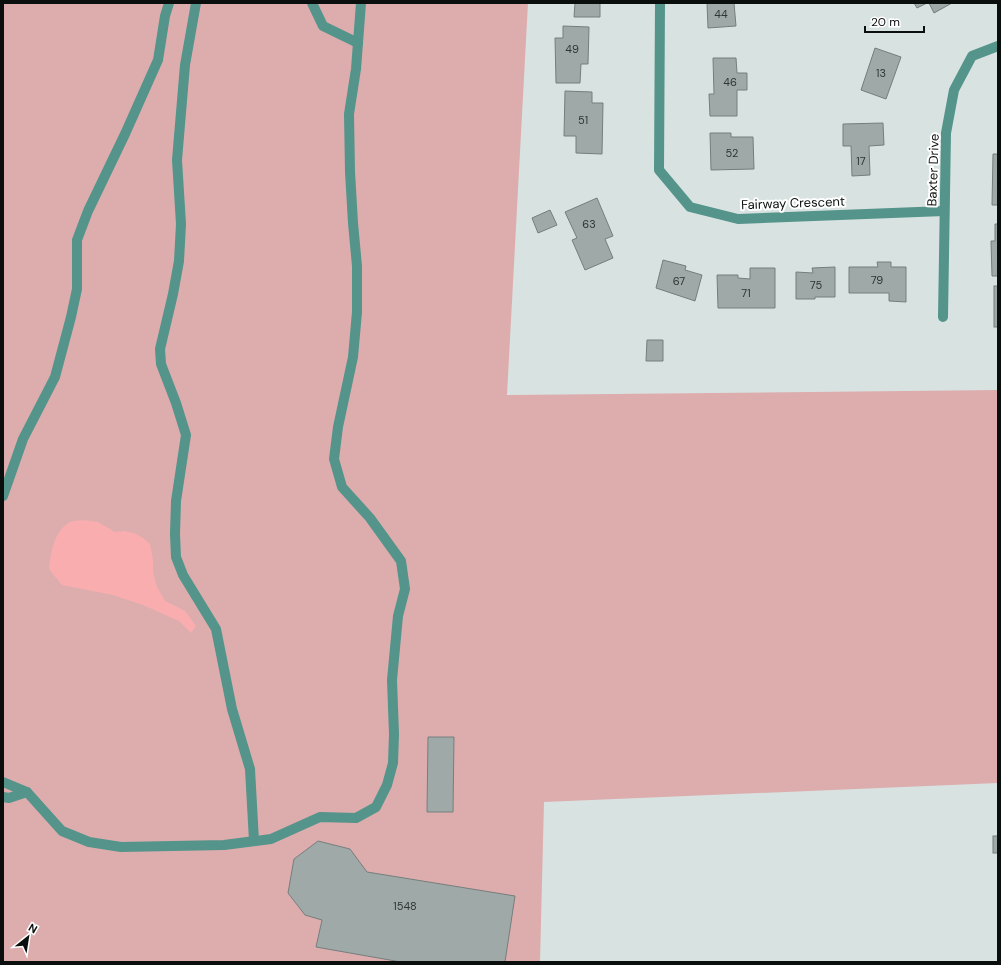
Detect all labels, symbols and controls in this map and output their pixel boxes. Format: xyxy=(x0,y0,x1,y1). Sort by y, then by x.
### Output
house number: 44 xyxy=(714,7,728,21)
scale bar xyxy=(865,8,924,34)
text: 20 m xyxy=(871,14,900,30)
house number: 49 xyxy=(565,42,579,56)
house number: 13 xyxy=(876,66,886,80)
house number: 46 xyxy=(723,75,737,89)
house number: 51 xyxy=(578,113,588,127)
street label: Baxter Drive xyxy=(923,133,943,207)
house number: 52 xyxy=(726,146,738,160)
house number: 17 xyxy=(856,154,866,168)
street label: Fairway Crescent xyxy=(741,193,845,213)
house number: 63 xyxy=(582,217,596,231)
house number: 79 xyxy=(871,273,883,287)
house number: 67 xyxy=(673,274,685,288)
house number: 75 xyxy=(810,278,822,292)
house number: 71 xyxy=(741,286,751,300)
house number: 1548 xyxy=(393,899,417,913)
north arrow xyxy=(8,917,48,957)
text: N xyxy=(26,920,40,936)

